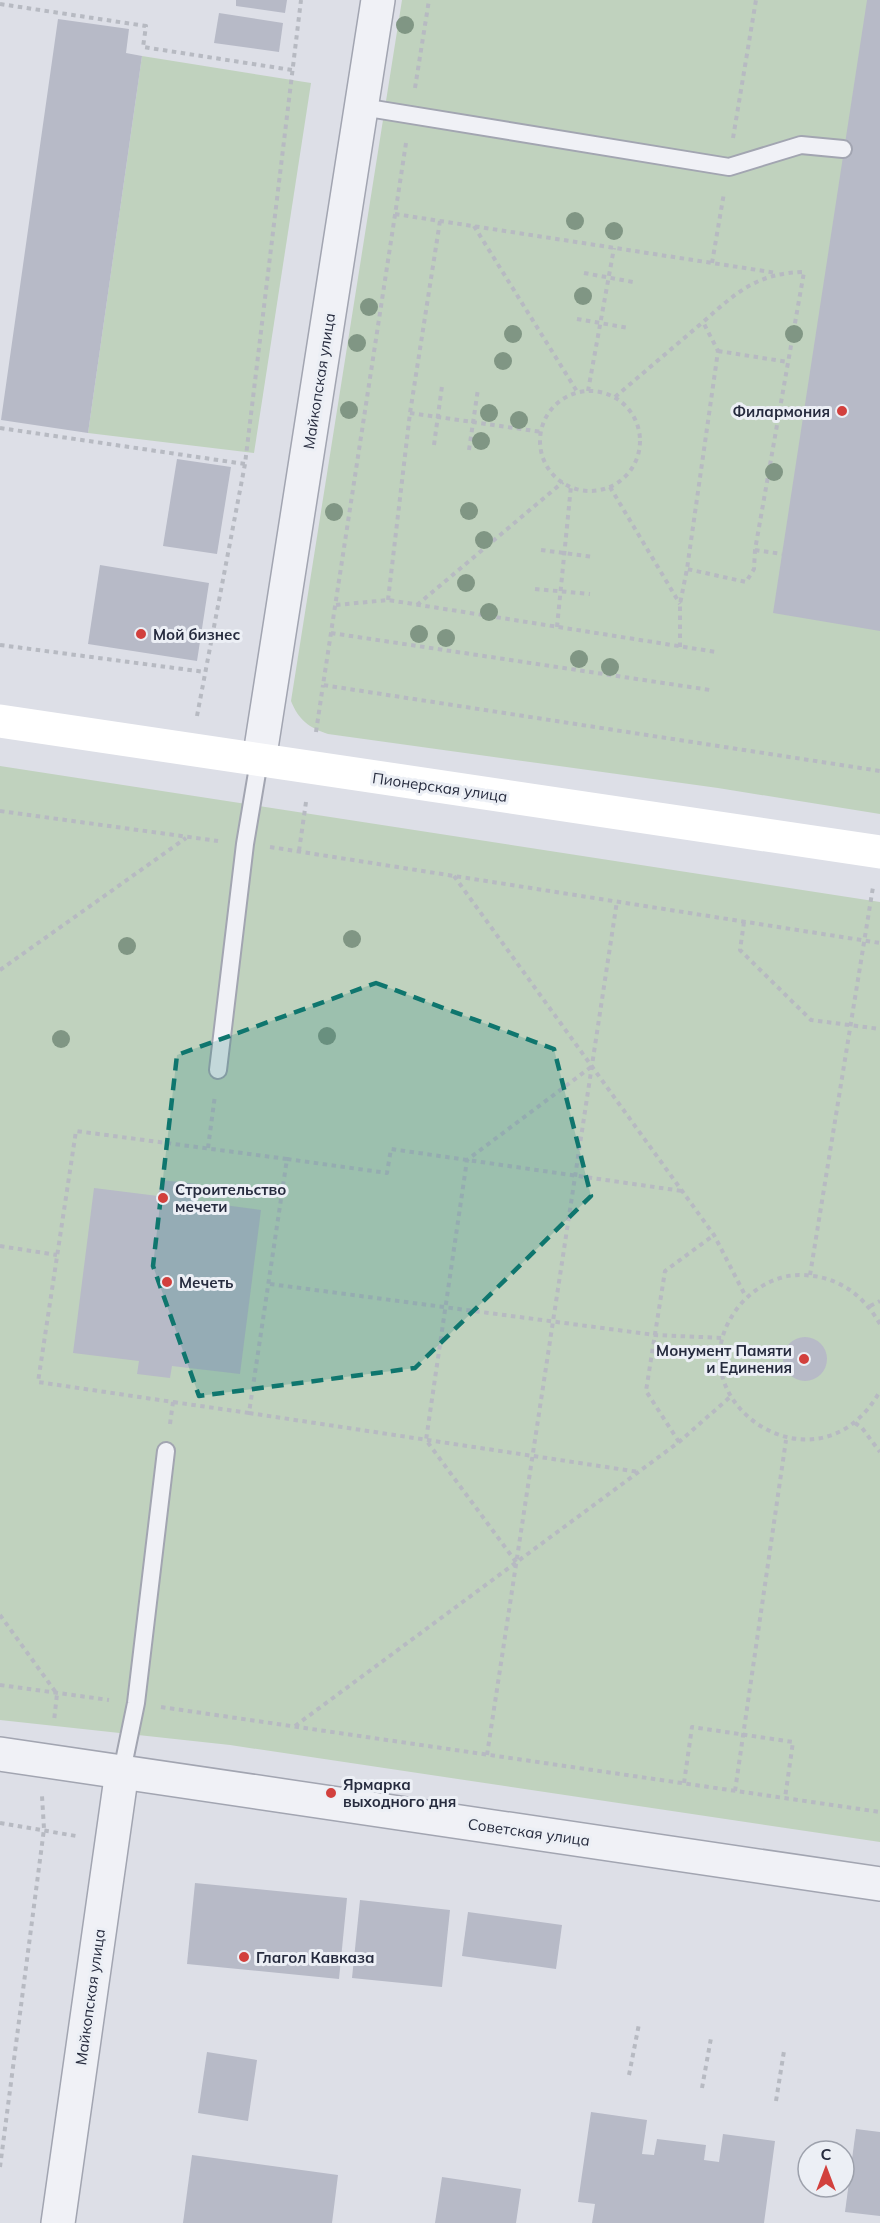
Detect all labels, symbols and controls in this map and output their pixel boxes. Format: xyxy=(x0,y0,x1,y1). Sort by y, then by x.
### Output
street label: Майкопская улица xyxy=(299,312,339,450)
place label: Филармония xyxy=(732,402,830,421)
marker: Филармония xyxy=(835,404,849,418)
place label: Мой бизнес xyxy=(153,625,240,644)
marker: Мой бизнес xyxy=(134,627,148,641)
street label: Пионерская улица xyxy=(371,768,509,806)
place label: Строительство мечети xyxy=(175,1180,286,1216)
marker: Строительство мечети xyxy=(156,1191,170,1205)
place label: Мечеть xyxy=(179,1273,233,1292)
marker: Мечеть xyxy=(160,1275,174,1289)
place label: Монумент Памяти и Единения xyxy=(656,1341,792,1377)
marker: Монумент Памяти и Единения xyxy=(797,1352,811,1366)
place label: Ярмарка выходного дня xyxy=(343,1775,456,1811)
marker: Ярмарка выходного дня xyxy=(324,1786,338,1800)
street label: Советская улица xyxy=(467,1814,591,1850)
street label: Майкопская улица xyxy=(71,1928,109,2066)
place label: Глагол Кавказа xyxy=(256,1948,374,1967)
marker: Глагол Кавказа xyxy=(237,1950,251,1964)
north arrow xyxy=(796,2139,856,2199)
text: С xyxy=(821,2144,832,2164)

